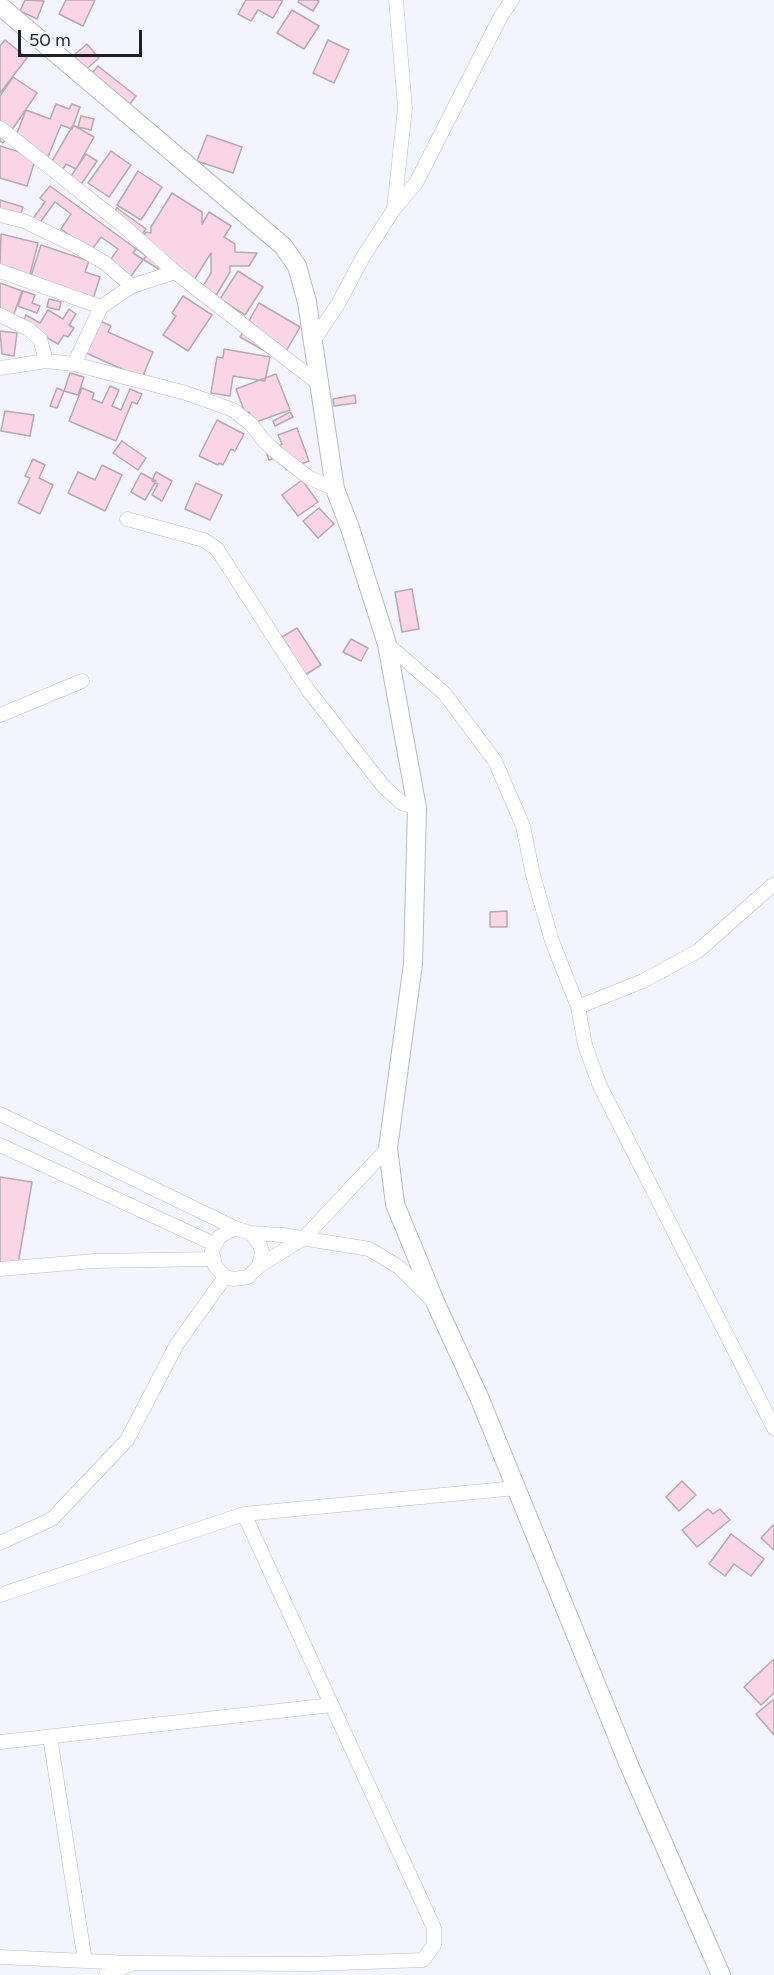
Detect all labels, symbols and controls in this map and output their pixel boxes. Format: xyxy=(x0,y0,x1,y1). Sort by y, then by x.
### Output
scale bar xyxy=(21,18,146,56)
text: 50 m xyxy=(29,29,71,51)

